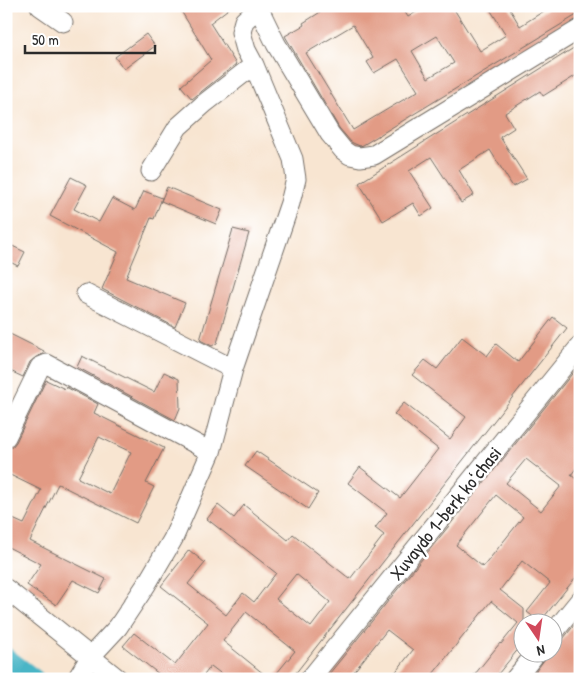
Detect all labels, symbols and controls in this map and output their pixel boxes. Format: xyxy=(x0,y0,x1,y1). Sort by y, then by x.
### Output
scale bar xyxy=(25,22,155,54)
text: 50 m xyxy=(32,29,59,50)
street label: Xuvaydo 1-berk koʻchasi xyxy=(383,441,507,585)
north arrow xyxy=(514,612,564,662)
text: N xyxy=(535,641,547,661)

